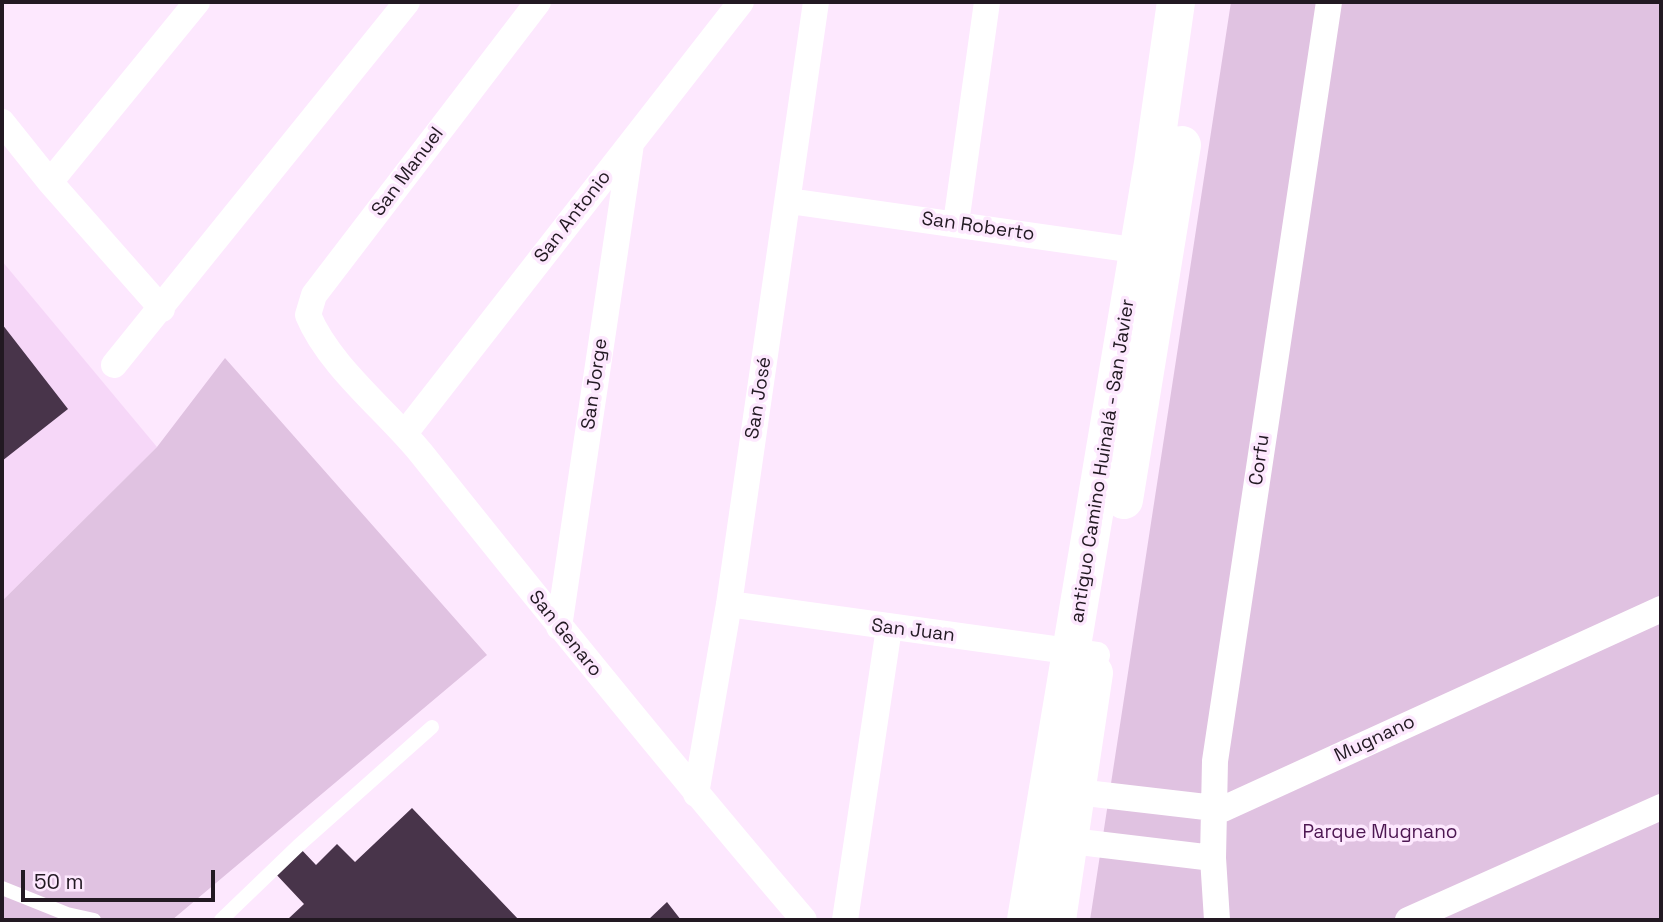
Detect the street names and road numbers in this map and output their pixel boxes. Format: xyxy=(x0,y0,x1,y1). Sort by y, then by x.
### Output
street label: San Manuel xyxy=(367,123,449,221)
street label: San Antonio xyxy=(530,166,616,268)
street label: San Roberto xyxy=(920,208,1036,246)
street label: antiguo Camino Huinalá - San Javier xyxy=(1066,297,1140,625)
street label: San Jorge xyxy=(577,337,613,431)
street label: San José xyxy=(741,355,777,441)
street label: Corfu xyxy=(1245,433,1275,487)
street label: San Genaro xyxy=(523,586,607,682)
street label: San Juan xyxy=(870,615,956,647)
street label: Mugnano xyxy=(1331,710,1419,768)

